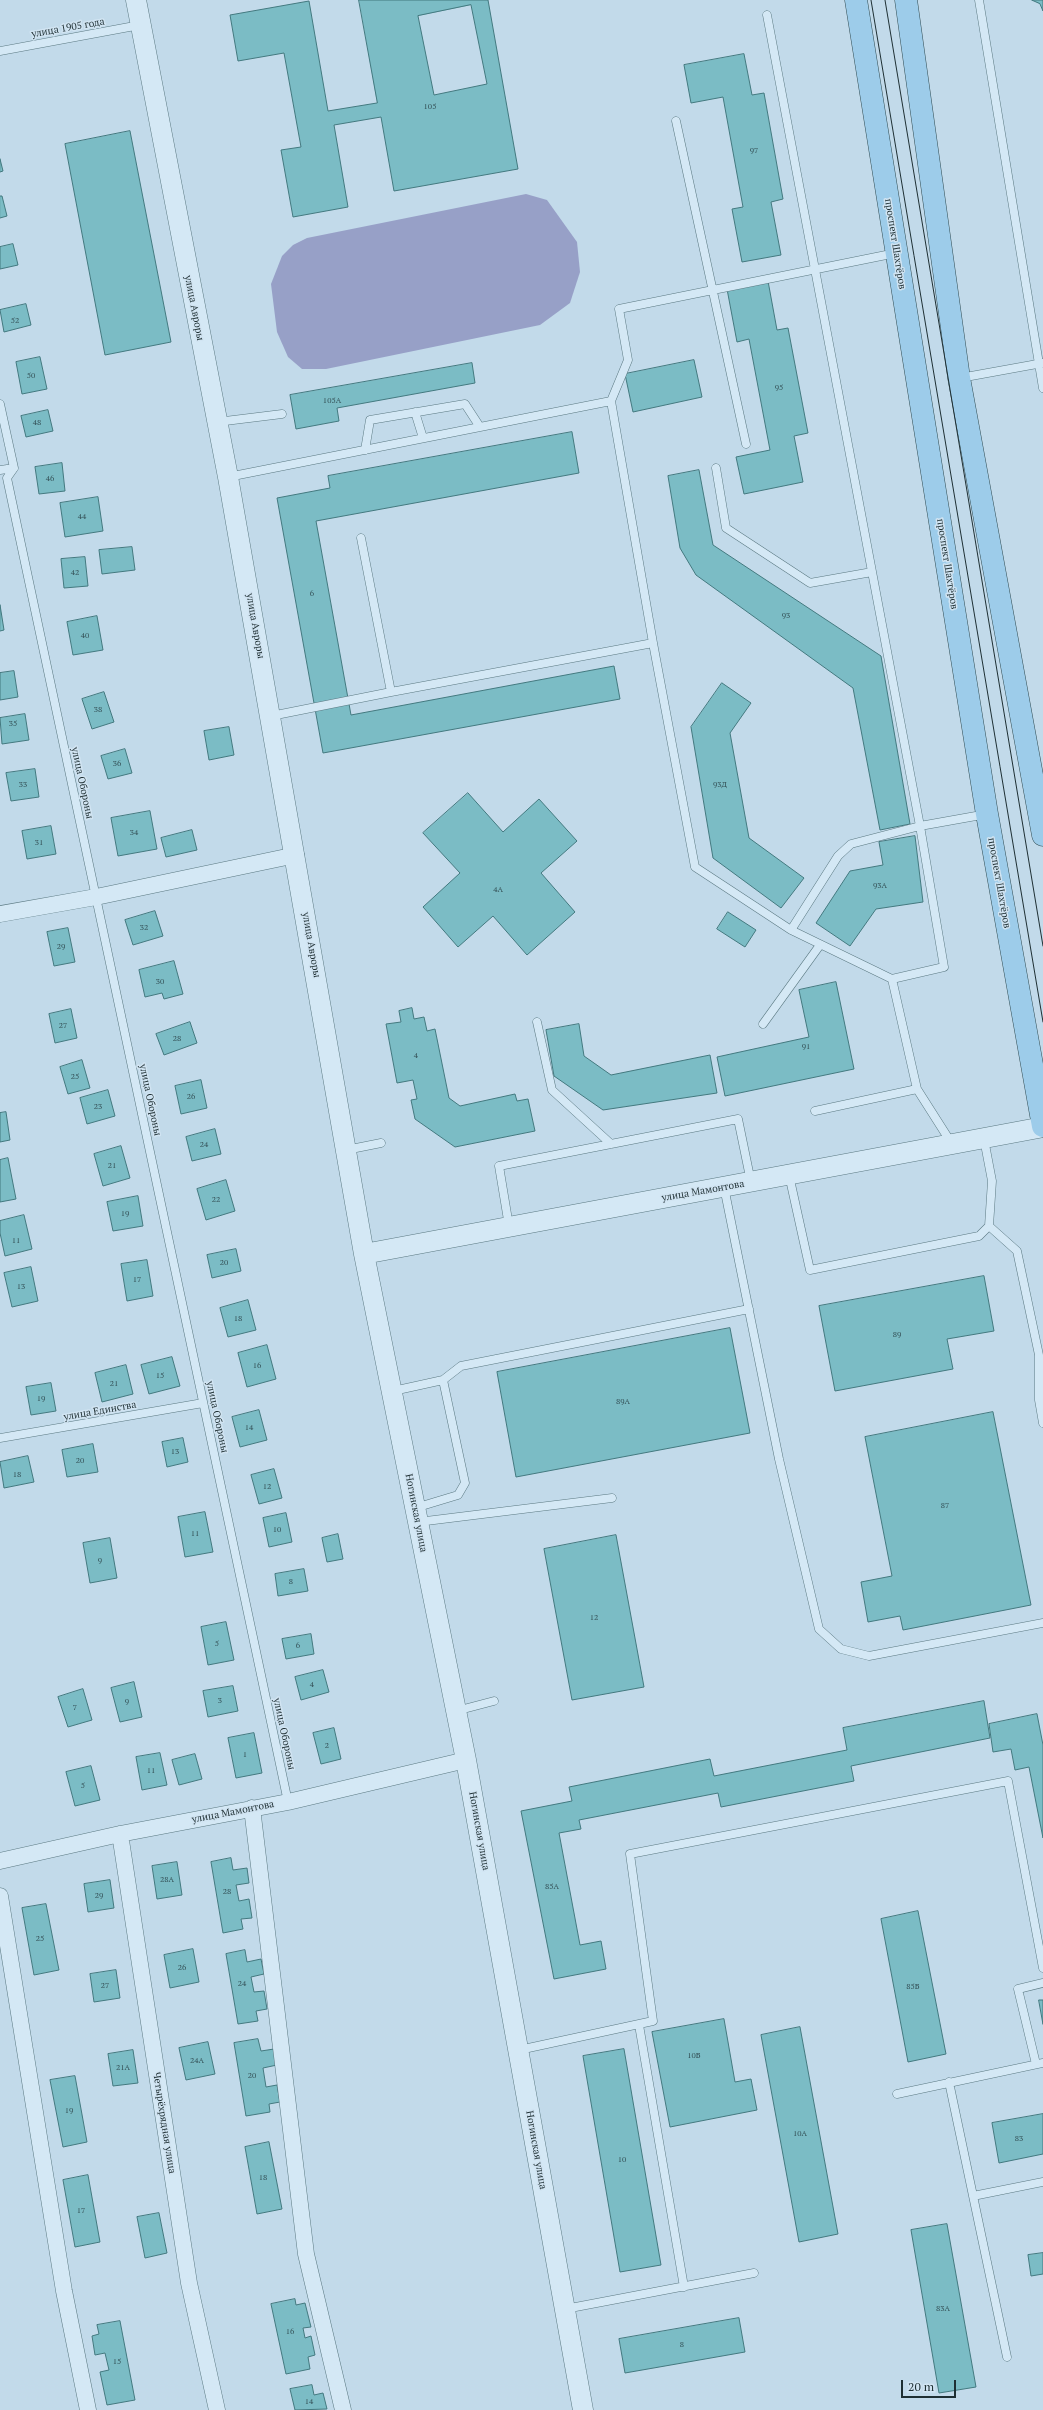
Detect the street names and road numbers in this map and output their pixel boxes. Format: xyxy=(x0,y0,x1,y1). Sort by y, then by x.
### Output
street label: улица 1905 года xyxy=(30,16,106,40)
street label: проспект Шахтёров xyxy=(882,198,908,290)
street label: улица Авроры xyxy=(182,274,206,342)
street label: проспект Шахтёров xyxy=(934,518,960,610)
street label: улица Авроры xyxy=(243,592,267,660)
street label: улица Обороны xyxy=(69,746,95,820)
street label: проспект Шахтёров xyxy=(985,837,1013,929)
street label: улица Авроры xyxy=(299,911,323,979)
street label: улица Обороны xyxy=(137,1063,163,1137)
street label: улица Мамонтова xyxy=(661,1178,745,1204)
street label: улица Обороны xyxy=(204,1380,230,1454)
street label: улица Единства xyxy=(63,1399,137,1423)
street label: Ногинская улица xyxy=(402,1473,430,1553)
street label: улица Обороны xyxy=(271,1697,297,1771)
street label: Ногинская улица xyxy=(466,1791,492,1871)
street label: улица Мамонтова xyxy=(191,1798,275,1826)
street label: Четырёхрядная улица xyxy=(150,2071,178,2175)
street label: Ногинская улица xyxy=(523,2110,549,2190)

